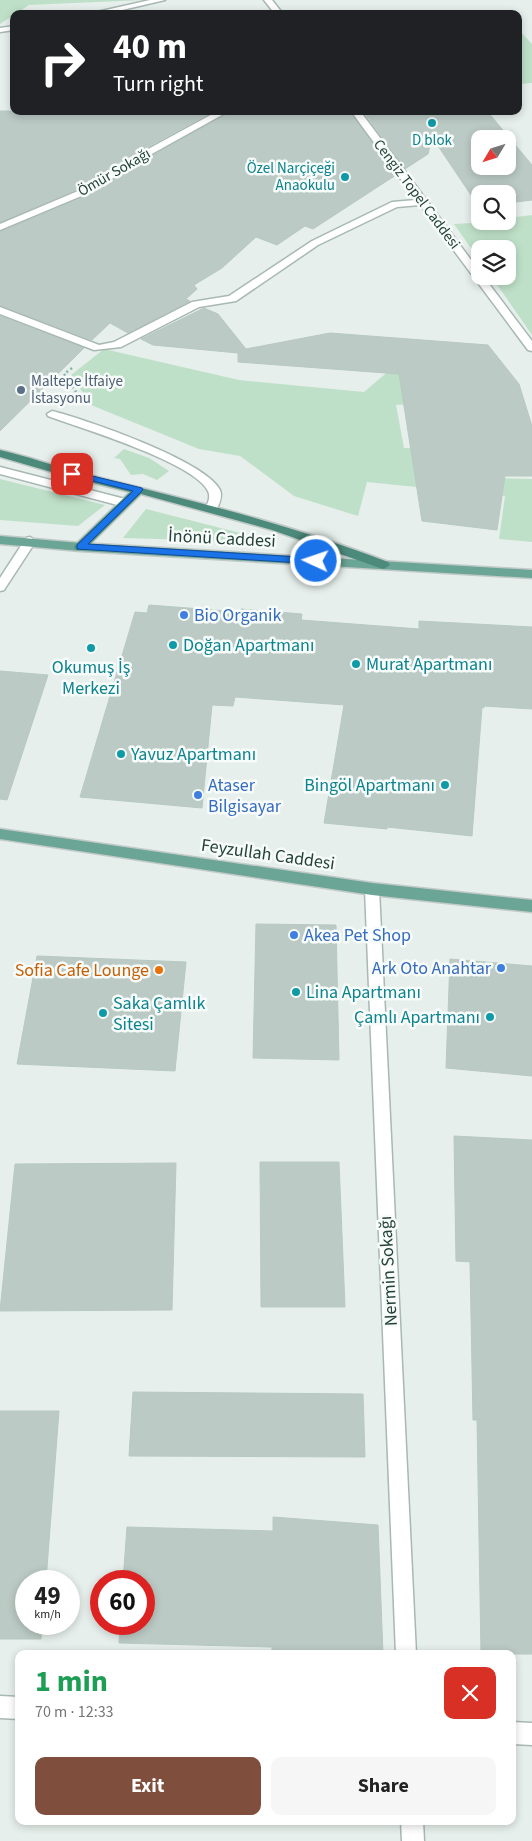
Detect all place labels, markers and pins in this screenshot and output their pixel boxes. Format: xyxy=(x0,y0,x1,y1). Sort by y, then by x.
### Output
marker: D blok xyxy=(426,117,438,129)
place label: D blok xyxy=(412,130,453,151)
place label: Özel Narçiçeği Anaokulu xyxy=(247,158,335,196)
marker: Özel Narçiçeği Anaokulu xyxy=(339,171,351,183)
place label: Maltepe İtfaiye İstasyonu xyxy=(31,371,123,409)
marker: Maltepe İtfaiye İstasyonu xyxy=(15,384,27,396)
pin xyxy=(51,453,93,495)
place label: Bio Organik xyxy=(194,603,282,628)
marker: Bio Organik xyxy=(178,609,190,621)
place label: Doğan Apartmanı xyxy=(183,633,314,658)
marker: Doğan Apartmanı xyxy=(167,639,179,651)
marker: Okumuş İş Merkezi xyxy=(85,642,97,654)
place label: Murat Apartmanı xyxy=(366,652,492,677)
place label: Okumuş İş Merkezi xyxy=(52,655,130,701)
marker: Murat Apartmanı xyxy=(350,658,362,670)
place label: Yavuz Apartmanı xyxy=(130,742,256,767)
marker: Yavuz Apartmanı xyxy=(115,748,127,760)
place label: Ataser Bilgisayar xyxy=(208,773,282,819)
place label: Bingöl Apartmanı xyxy=(304,773,435,798)
marker: Bingöl Apartmanı xyxy=(439,779,451,791)
marker: Ataser Bilgisayar xyxy=(192,789,204,801)
place label: Akea Pet Shop xyxy=(304,923,411,948)
marker: Akea Pet Shop xyxy=(288,929,300,941)
place label: Ark Oto Anahtar xyxy=(372,956,492,981)
place label: Sofia Cafe Lounge xyxy=(15,958,149,983)
marker: Ark Oto Anahtar xyxy=(495,962,507,974)
marker: Sofia Cafe Lounge xyxy=(153,964,165,976)
place label: Lina Apartmanı xyxy=(306,980,421,1005)
marker: Lina Apartmanı xyxy=(290,986,302,998)
place label: Saka Çamlık Sitesi xyxy=(113,991,205,1037)
place label: Çamlı Apartmanı xyxy=(354,1005,480,1030)
marker: Saka Çamlık Sitesi xyxy=(97,1007,109,1019)
marker: Çamlı Apartmanı xyxy=(484,1011,496,1023)

